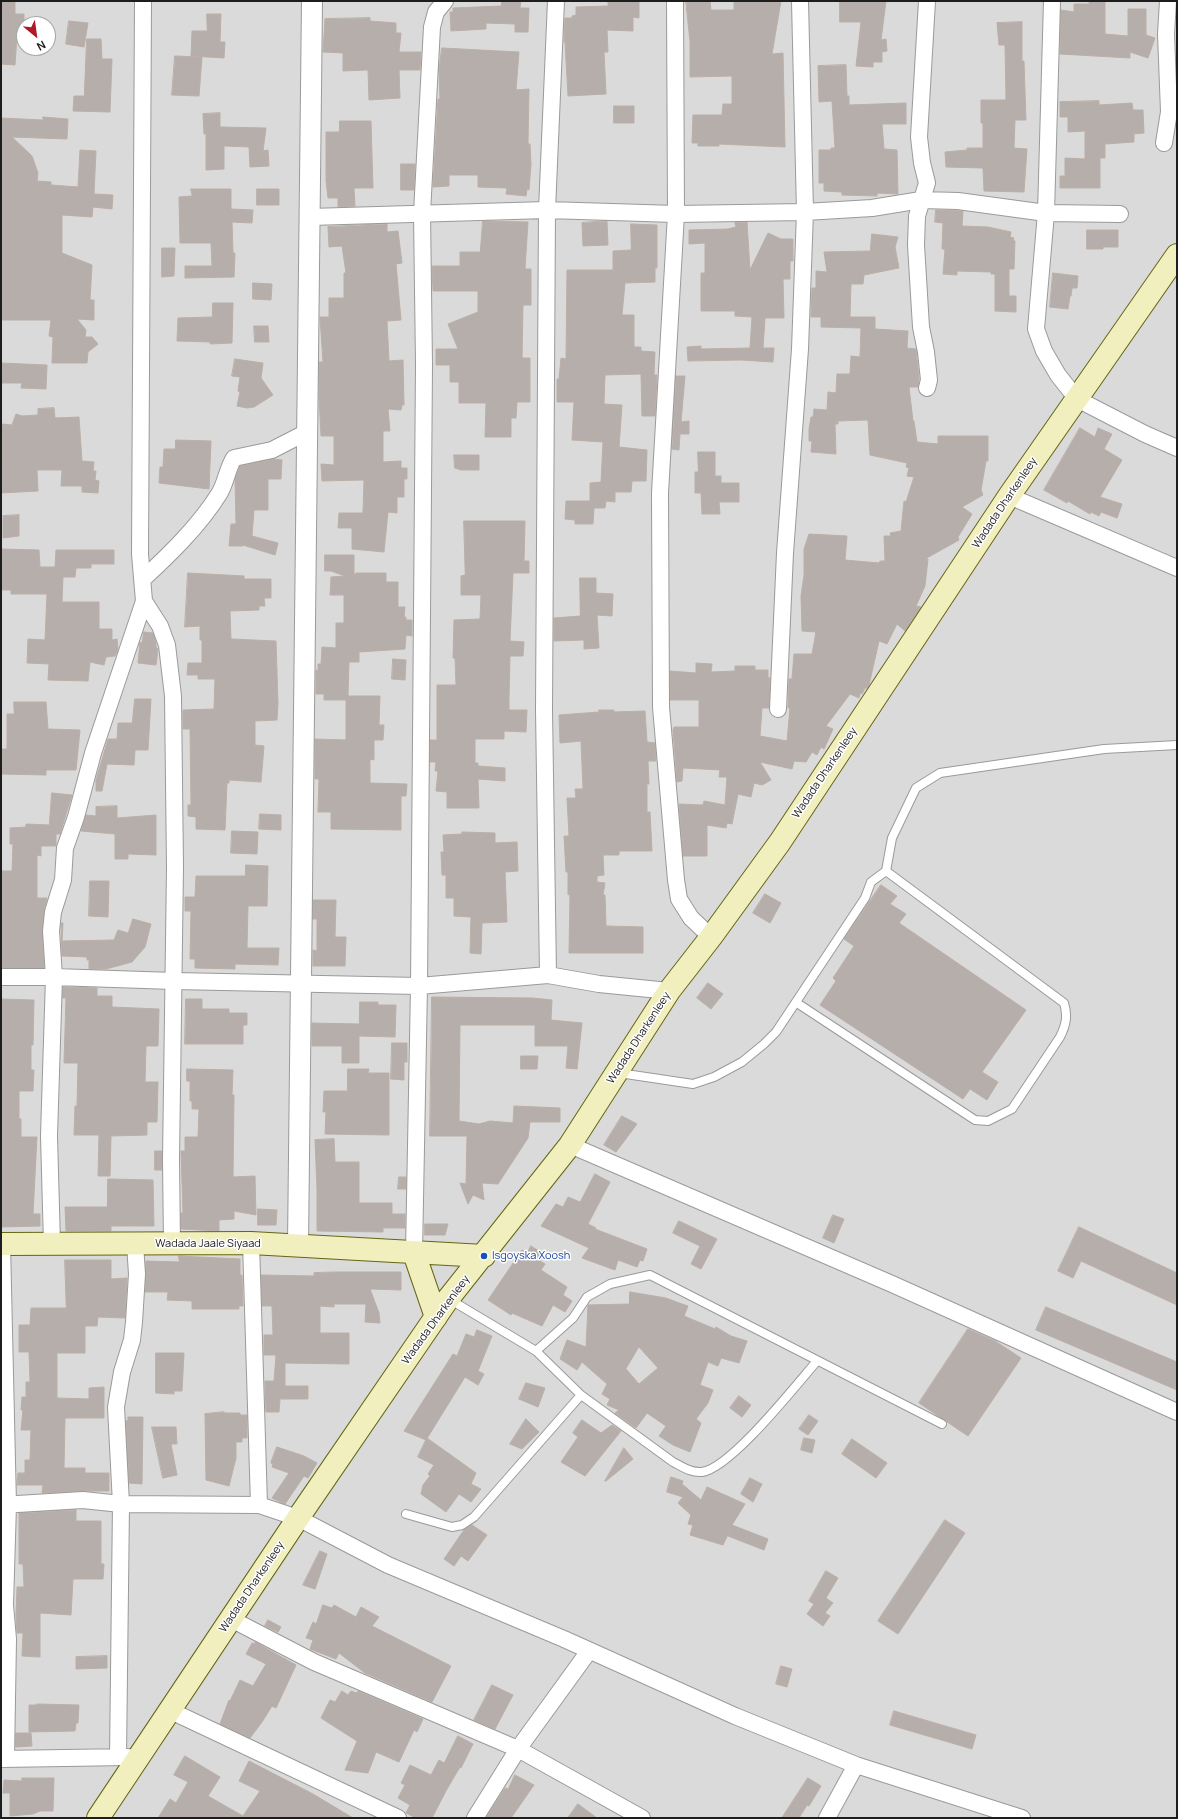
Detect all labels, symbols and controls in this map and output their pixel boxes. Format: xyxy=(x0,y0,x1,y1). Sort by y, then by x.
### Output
north arrow xyxy=(16,16,56,56)
text: N xyxy=(34,38,49,55)
street label: Wadada Dharkenleey xyxy=(970,455,1040,551)
street label: Wadada Dharkenleey xyxy=(790,725,860,821)
street label: Wadada Dharkenleey xyxy=(604,990,674,1086)
street label: Wadada Jaale Siyaad xyxy=(155,1237,261,1251)
place label: Isgoyska Xoosh xyxy=(492,1249,570,1263)
marker: Isgoyska Xoosh xyxy=(479,1251,489,1261)
street label: Wadada Dharkenleey xyxy=(399,1273,473,1367)
street label: Wadada Dharkenleey xyxy=(217,1539,287,1635)

